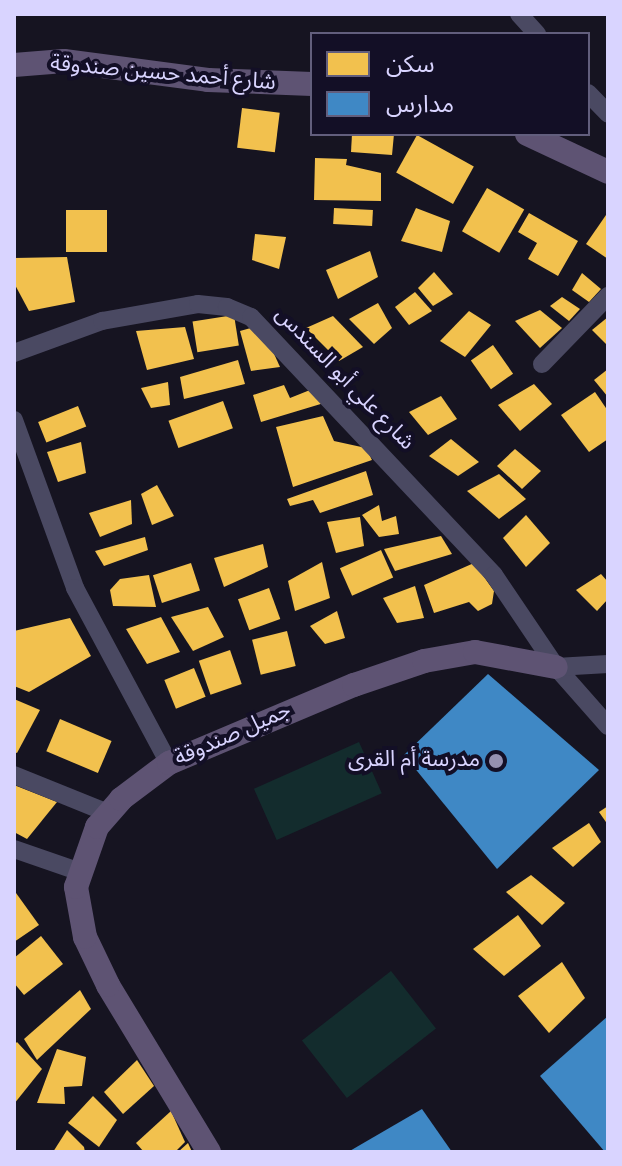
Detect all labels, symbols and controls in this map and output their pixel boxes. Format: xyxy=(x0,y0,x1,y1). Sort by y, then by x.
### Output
legend xyxy=(310,32,590,136)
street label: شارع أحمد حسين صندوقة xyxy=(49,51,277,97)
text: سكن xyxy=(386,51,435,81)
text: مدارس xyxy=(386,91,454,121)
street label: شارع علي أبو السندس xyxy=(269,302,419,456)
street label: جميل صندوقة xyxy=(171,698,295,772)
place label: مدرسة أم القرى xyxy=(348,748,480,774)
marker: مدرسة أم القرى xyxy=(487,752,505,770)

